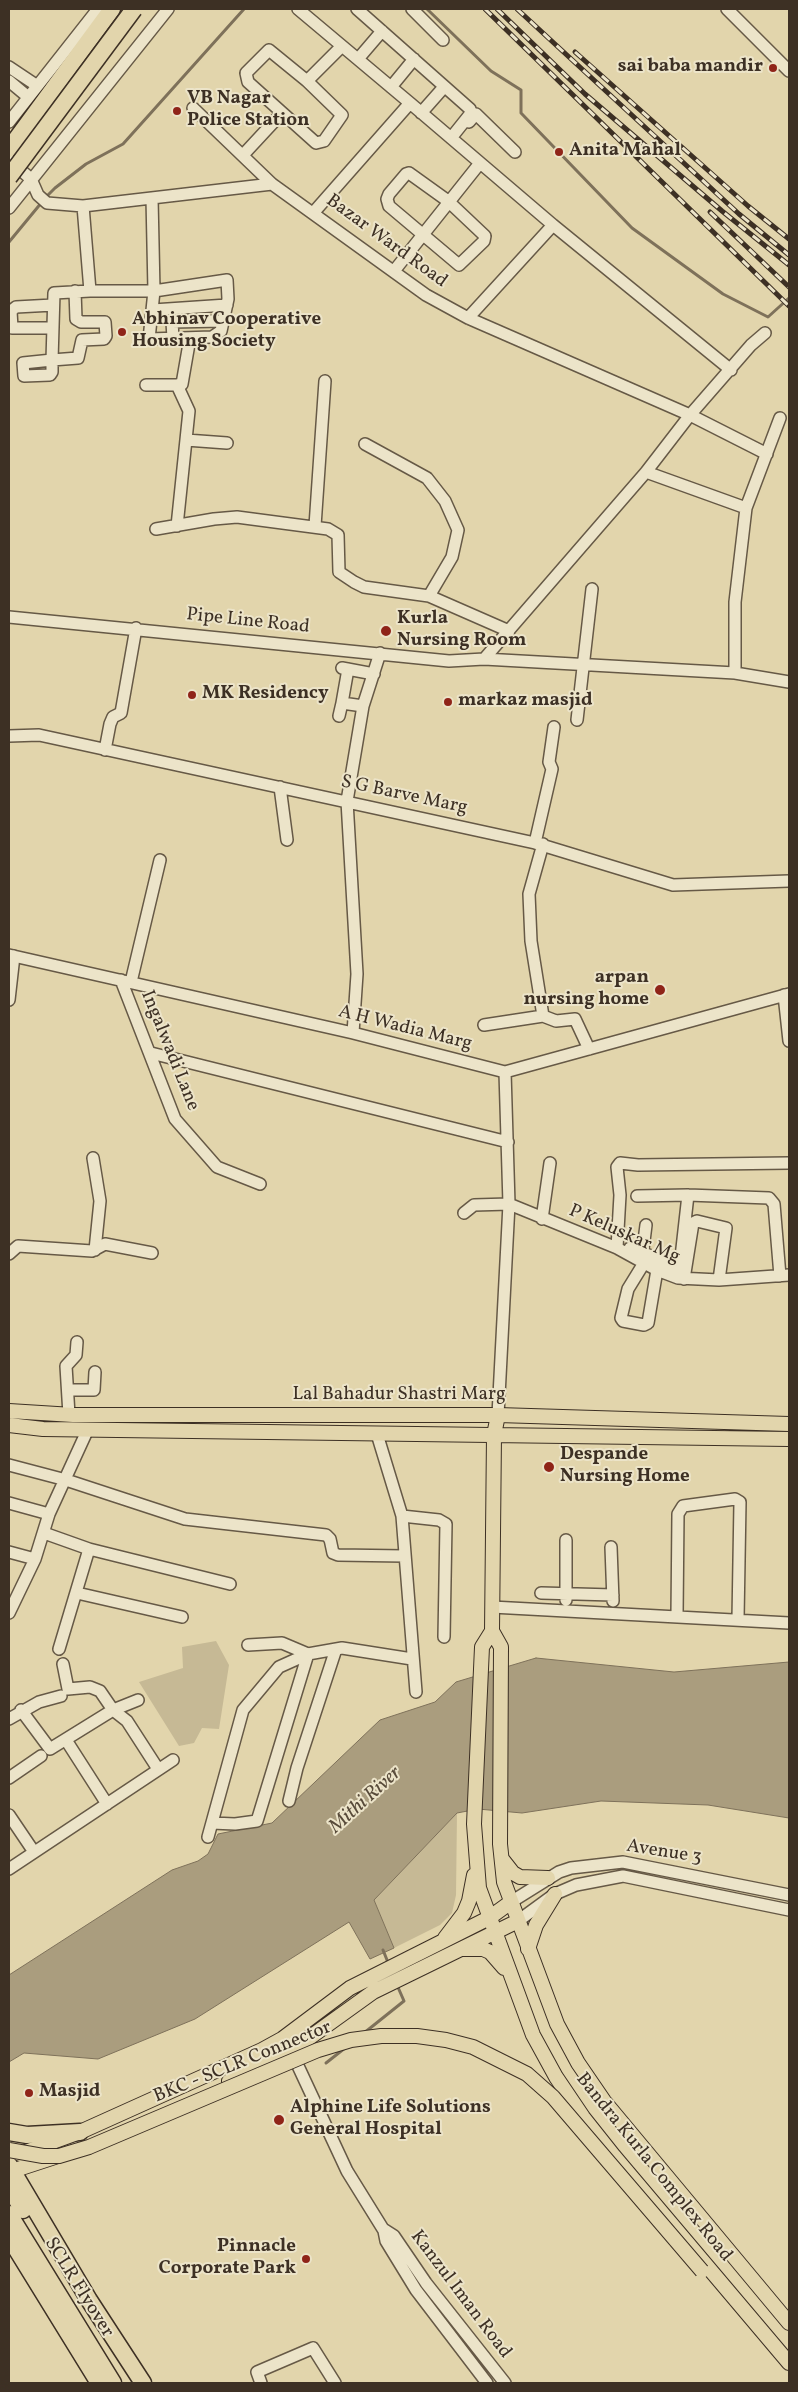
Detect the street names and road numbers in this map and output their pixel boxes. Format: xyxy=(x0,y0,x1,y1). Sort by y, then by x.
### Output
street label: Bazar Ward Road xyxy=(321,190,451,294)
street label: Pipe Line Road xyxy=(185,604,311,640)
street label: S G Barve Marg xyxy=(339,771,469,821)
street label: Ingalwadi Lane xyxy=(134,987,204,1115)
street label: A H Wadia Marg xyxy=(336,1001,474,1057)
street label: P Keluskar Mg xyxy=(565,1200,683,1270)
street label: Lal Bahadur Shastri Marg xyxy=(292,1385,506,1407)
street label: Avenue 3 xyxy=(625,1836,703,1870)
street label: BKC - SCLR Connector xyxy=(151,2017,335,2109)
street label: Bandra Kurla Complex Road xyxy=(570,2069,736,2267)
street label: Kanzul Iman Road xyxy=(404,2226,516,2364)
street label: SCLR Flyover xyxy=(38,2234,118,2342)

